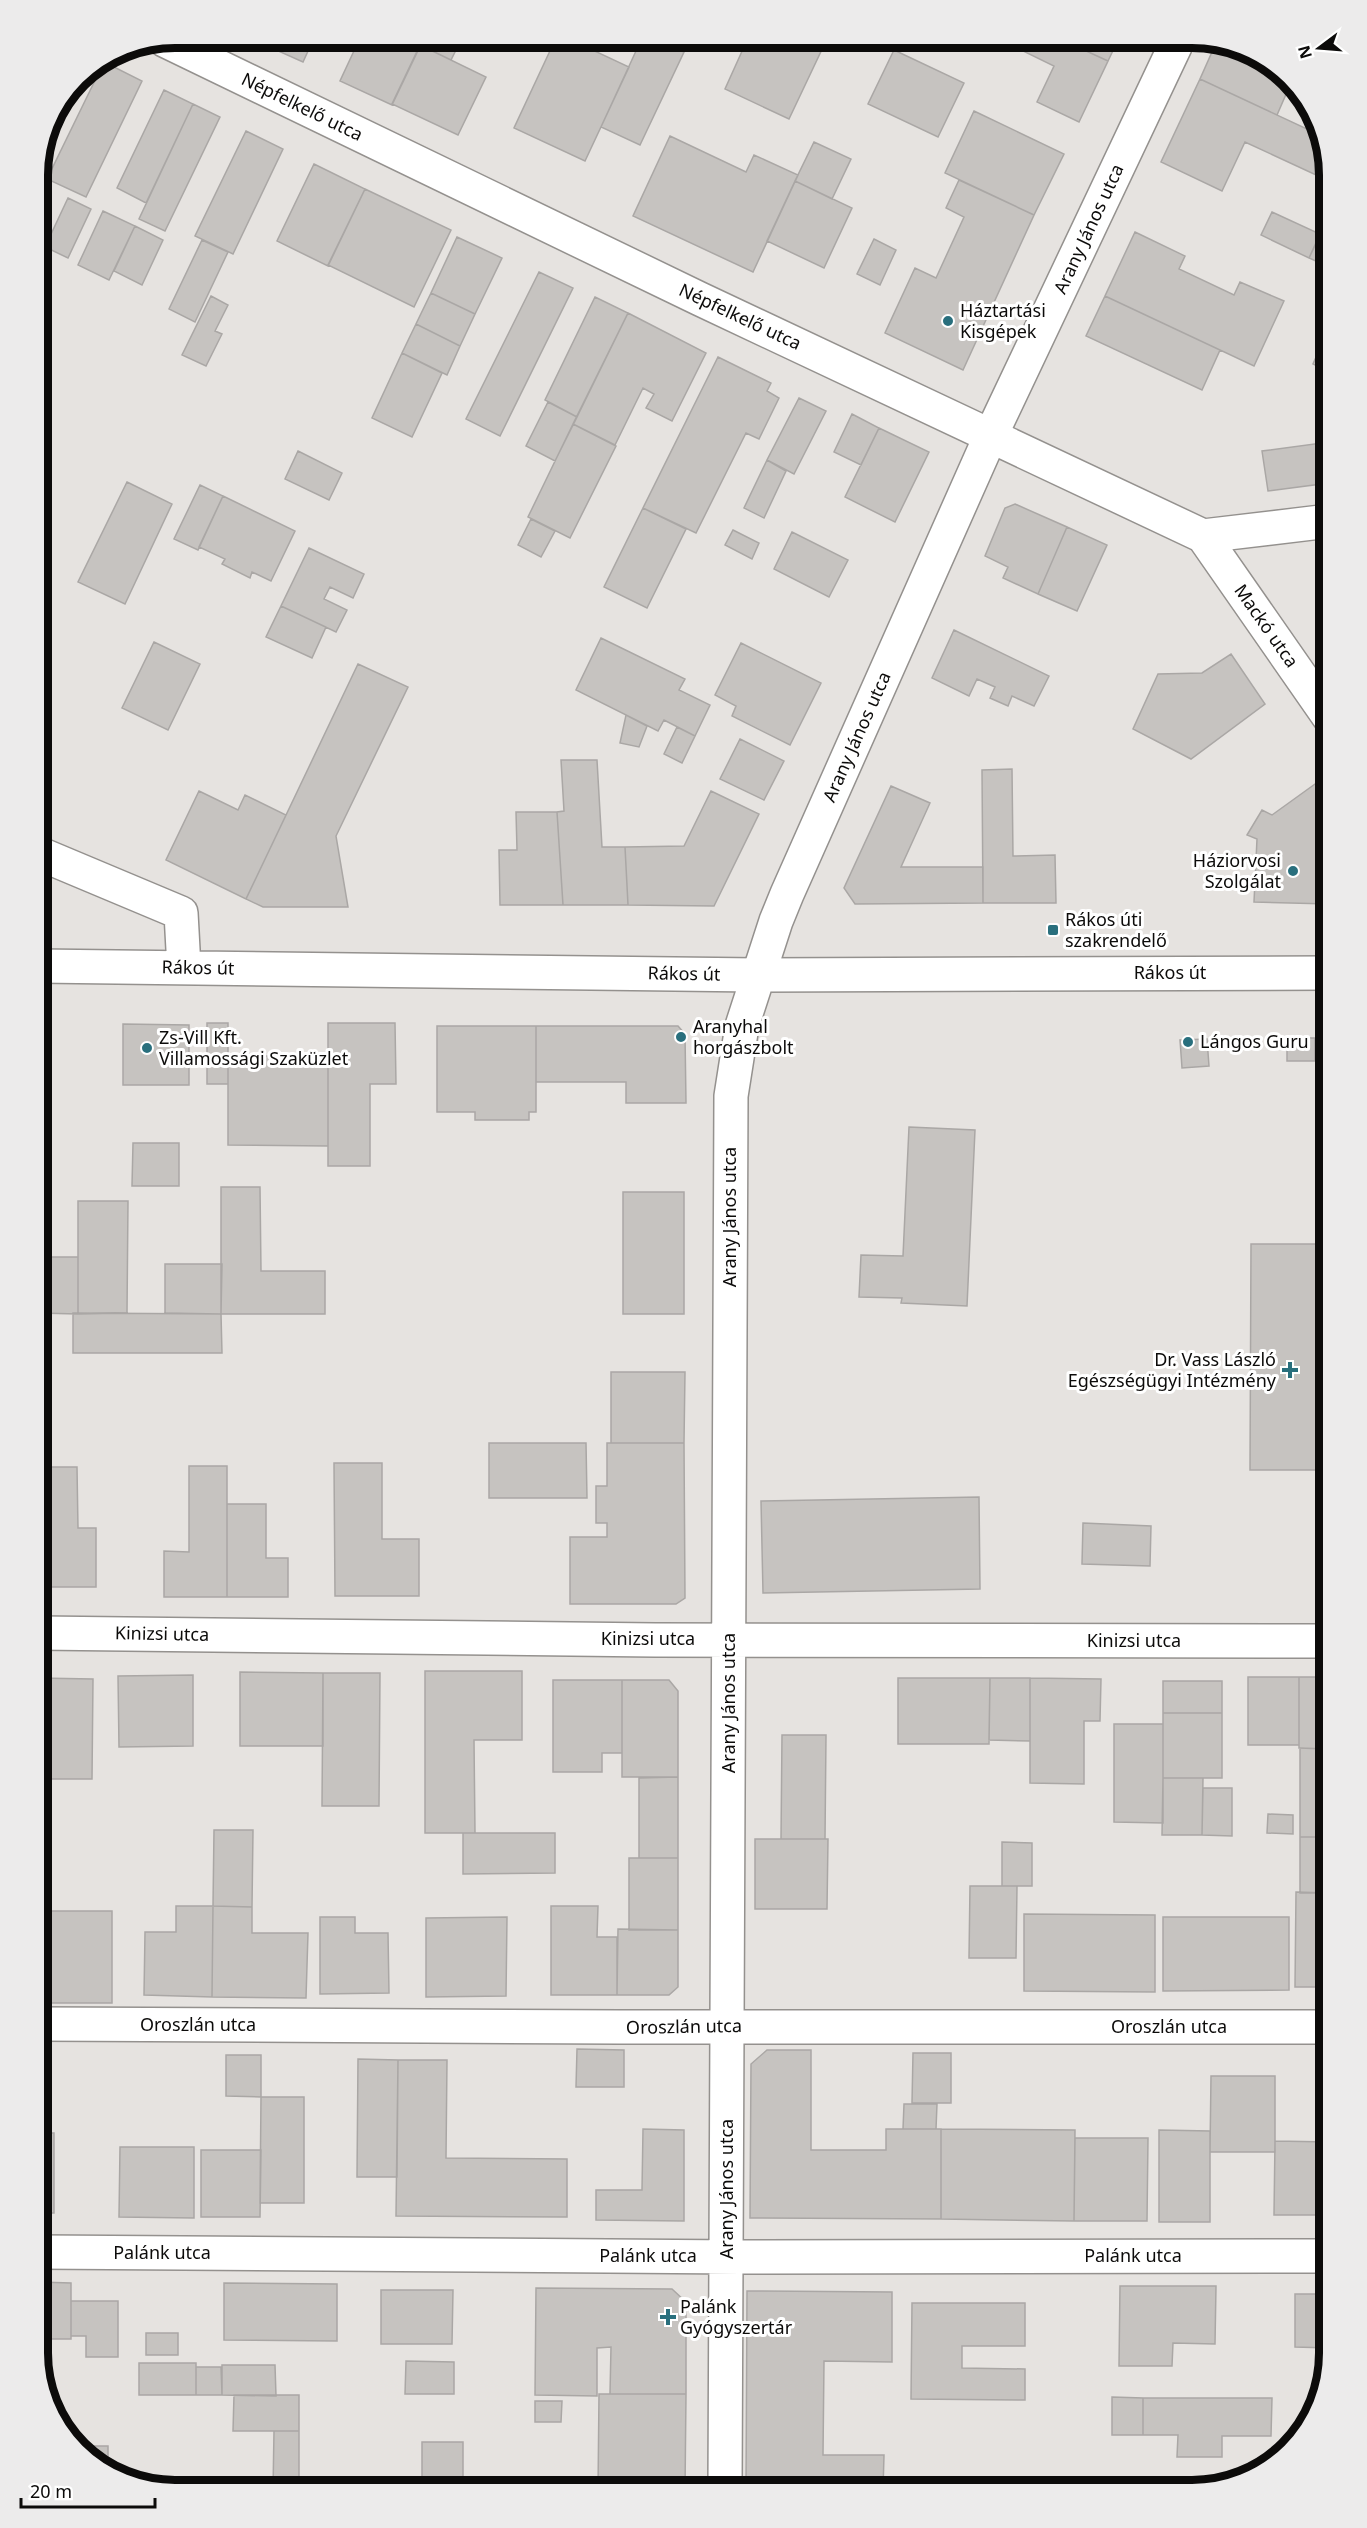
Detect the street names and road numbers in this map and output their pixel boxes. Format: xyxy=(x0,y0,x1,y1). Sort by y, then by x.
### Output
street label: Népfelkelő utca xyxy=(238,66,367,146)
street label: Arany János utca xyxy=(1048,160,1129,297)
street label: Népfelkelő utca xyxy=(675,277,805,355)
street label: Mackó utca xyxy=(1229,579,1304,672)
street label: Arany János utca xyxy=(817,668,896,806)
street label: Rákos út xyxy=(161,954,235,980)
street label: Rákos út xyxy=(647,960,721,986)
street label: Rákos út xyxy=(1134,960,1207,984)
street label: Arany János utca xyxy=(717,1147,741,1287)
street label: Kinizsi utca xyxy=(115,1620,209,1646)
street label: Kinizsi utca xyxy=(601,1626,695,1650)
street label: Kinizsi utca xyxy=(1087,1628,1181,1652)
street label: Arany János utca xyxy=(716,1633,740,1773)
street label: Oroszlán utca xyxy=(140,2012,256,2036)
street label: Oroszlán utca xyxy=(626,2013,742,2039)
street label: Oroszlán utca xyxy=(1111,2014,1227,2038)
street label: Arany János utca xyxy=(714,2119,738,2259)
street label: Palánk utca xyxy=(113,2240,211,2264)
street label: Palánk utca xyxy=(599,2243,697,2267)
street label: Palánk utca xyxy=(1084,2243,1182,2267)

